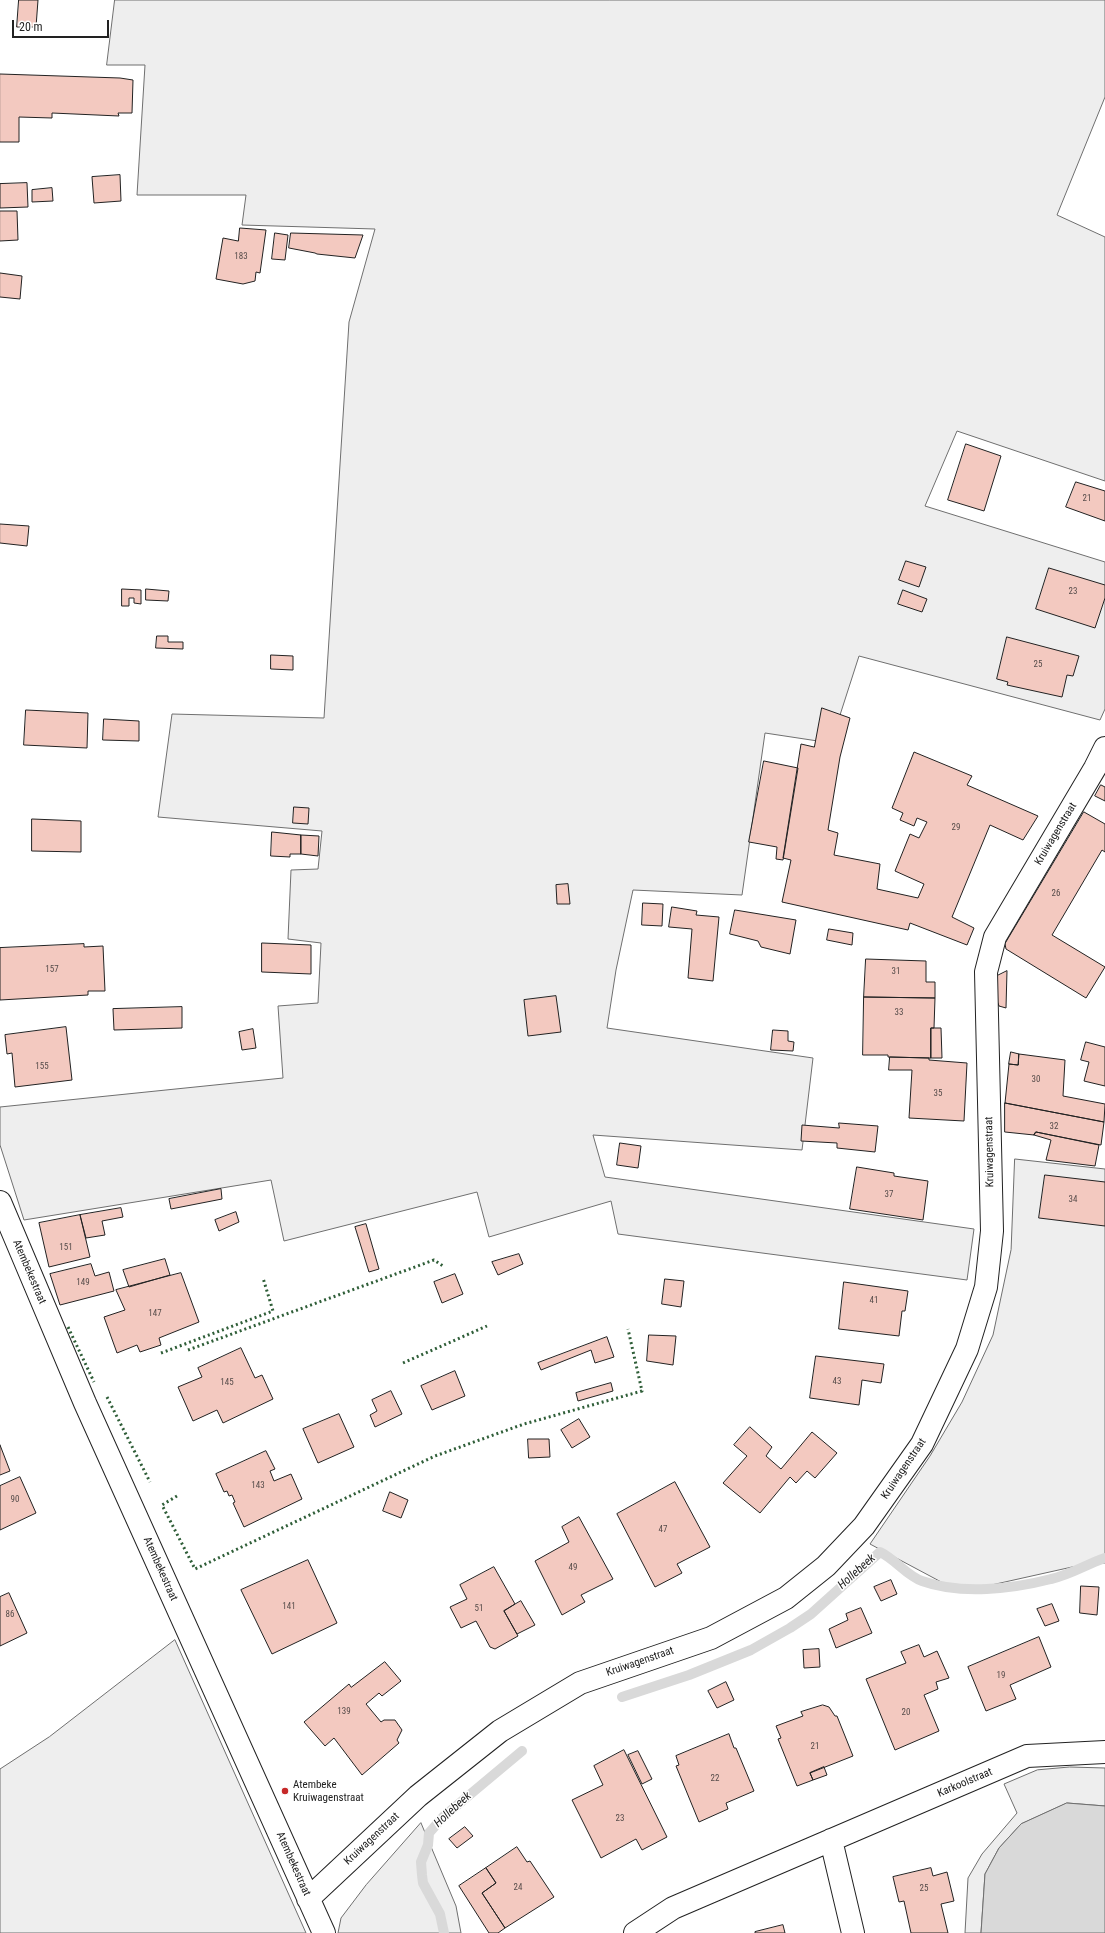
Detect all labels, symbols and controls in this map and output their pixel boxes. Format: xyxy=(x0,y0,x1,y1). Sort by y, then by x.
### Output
scale bar xyxy=(14,12,111,38)
text: 20 m xyxy=(19,20,43,34)
house number: 183 xyxy=(234,252,248,262)
house number: 21 xyxy=(1083,494,1091,504)
house number: 23 xyxy=(1069,587,1077,597)
house number: 25 xyxy=(1034,660,1042,670)
street label: Kruiwagenstraat xyxy=(1032,800,1080,868)
house number: 29 xyxy=(952,823,960,833)
house number: 26 xyxy=(1052,889,1060,899)
house number: 157 xyxy=(45,965,59,975)
house number: 31 xyxy=(892,967,900,977)
house number: 33 xyxy=(895,1008,903,1018)
house number: 155 xyxy=(35,1062,49,1072)
house number: 30 xyxy=(1032,1075,1040,1085)
house number: 35 xyxy=(934,1089,942,1099)
street label: Kruiwagenstraat xyxy=(983,1117,997,1187)
house number: 32 xyxy=(1050,1122,1058,1132)
house number: 37 xyxy=(885,1190,893,1200)
house number: 34 xyxy=(1069,1195,1077,1205)
street label: Atembekestraat xyxy=(9,1238,49,1306)
house number: 151 xyxy=(59,1243,73,1253)
house number: 149 xyxy=(76,1278,90,1288)
house number: 41 xyxy=(870,1296,878,1306)
house number: 147 xyxy=(148,1309,162,1319)
house number: 43 xyxy=(833,1377,841,1387)
house number: 145 xyxy=(220,1378,234,1388)
street label: Kruiwagenstraat xyxy=(879,1436,929,1502)
house number: 143 xyxy=(251,1481,265,1491)
house number: 90 xyxy=(11,1495,19,1505)
house number: 47 xyxy=(659,1525,667,1535)
street label: Atembekestraat xyxy=(140,1535,180,1603)
water label: Hollebeek xyxy=(835,1551,879,1593)
house number: 49 xyxy=(569,1563,577,1573)
house number: 141 xyxy=(282,1602,296,1612)
house number: 51 xyxy=(475,1604,483,1614)
house number: 86 xyxy=(6,1610,14,1620)
street label: Kruiwagenstraat xyxy=(604,1644,676,1680)
house number: 19 xyxy=(997,1671,1005,1681)
house number: 139 xyxy=(337,1707,351,1717)
house number: 20 xyxy=(902,1708,910,1718)
house number: 21 xyxy=(811,1742,819,1752)
street label: Karkoolstraat xyxy=(936,1766,994,1800)
house number: 22 xyxy=(711,1774,719,1784)
place label: Atembeke Kruiwagenstraat xyxy=(293,1778,364,1804)
marker: Atembeke Kruiwagenstraat xyxy=(280,1786,290,1796)
water label: Hollebeek xyxy=(431,1789,475,1831)
street label: Kruiwagenstraat xyxy=(342,1810,402,1868)
house number: 23 xyxy=(616,1814,624,1824)
street label: Atembekestraat xyxy=(273,1830,313,1898)
house number: 24 xyxy=(514,1883,522,1893)
house number: 25 xyxy=(920,1884,928,1894)

